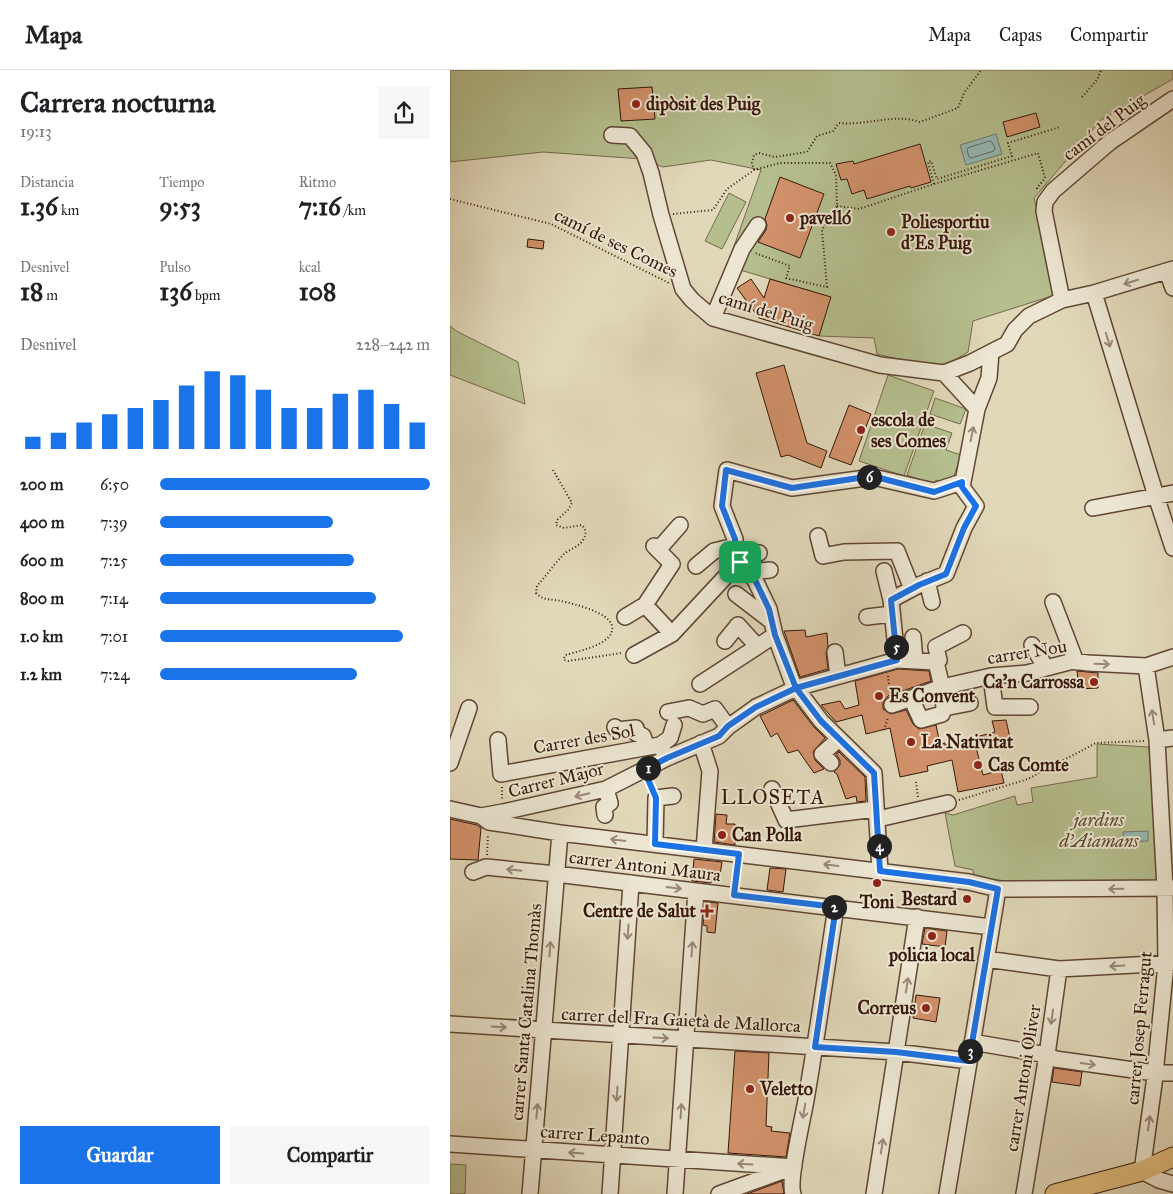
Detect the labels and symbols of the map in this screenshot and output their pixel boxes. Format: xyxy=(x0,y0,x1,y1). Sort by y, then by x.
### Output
street label: camí del Puig xyxy=(1058,88,1151,166)
place label: dipòsit des Puig xyxy=(646,93,761,116)
marker: dipòsit des Puig xyxy=(630,98,642,110)
street label: camí de ses Comes xyxy=(551,204,681,282)
place label: pavelló xyxy=(799,207,851,230)
place label: Poliesportiu d'Es Puig xyxy=(901,211,990,255)
marker: pavelló xyxy=(784,212,796,224)
marker: Poliesportiu d'Es Puig xyxy=(885,226,897,238)
one-way arrow xyxy=(1123,278,1139,287)
street label: camí del Puig xyxy=(716,286,816,337)
one-way arrow xyxy=(1104,332,1114,348)
place label: escola de ses Comes xyxy=(871,409,946,452)
marker: escola de ses Comes xyxy=(855,424,867,436)
one-way arrow xyxy=(967,427,977,443)
pin: 6 xyxy=(856,464,882,490)
pin xyxy=(719,541,761,583)
pin: 5 xyxy=(884,634,908,660)
street label: carrer Nou xyxy=(986,635,1069,669)
one-way arrow xyxy=(1094,659,1110,669)
place label: Ca'n Carrossa xyxy=(983,671,1084,693)
marker: Ca'n Carrossa xyxy=(1088,676,1100,688)
place label: Es Convent xyxy=(889,685,976,707)
marker: Es Convent xyxy=(873,690,885,702)
one-way arrow xyxy=(1148,709,1158,725)
street label: Carrer des Sol xyxy=(532,719,637,759)
place label: La Nativitat xyxy=(921,731,1014,753)
marker: La Nativitat xyxy=(905,736,917,748)
place label: Cas Comte xyxy=(988,754,1069,776)
pin: 1 xyxy=(636,756,660,780)
street label: Carrer Major xyxy=(506,757,606,803)
marker: Cas Comte xyxy=(972,759,984,771)
district label: LLOSETA xyxy=(721,785,825,809)
one-way arrow xyxy=(574,791,590,800)
park label: jardins d'Aiamans xyxy=(1058,809,1139,852)
place label: Can Polla xyxy=(732,824,802,846)
marker: Can Polla xyxy=(716,829,728,841)
pin: 4 xyxy=(866,834,892,858)
one-way arrow xyxy=(610,835,626,845)
street label: carrer Antoni Maura xyxy=(568,846,723,886)
one-way arrow xyxy=(824,860,840,870)
one-way arrow xyxy=(506,865,522,875)
marker: Toni xyxy=(871,877,883,889)
one-way arrow xyxy=(666,883,682,893)
one-way arrow xyxy=(1108,884,1124,893)
place label: Bestard xyxy=(901,888,958,910)
place label: Toni xyxy=(859,891,895,913)
marker: Bestard xyxy=(961,893,973,905)
pin: 2 xyxy=(822,894,846,920)
place label: Centre de Salut xyxy=(583,900,697,922)
street label: carrer Santa Catalina Thomàs xyxy=(506,903,546,1121)
marker: Centre de Salut xyxy=(700,904,714,918)
one-way arrow xyxy=(623,924,633,940)
marker: policia local xyxy=(926,930,938,942)
one-way arrow xyxy=(546,941,555,957)
one-way arrow xyxy=(687,941,697,957)
place label: policia local xyxy=(888,944,976,967)
street label: carrer Josep Ferragut xyxy=(1121,950,1158,1106)
one-way arrow xyxy=(1109,961,1125,970)
one-way arrow xyxy=(902,978,912,994)
place label: Correus xyxy=(858,997,916,1019)
marker: Correus xyxy=(920,1002,932,1014)
street label: carrer del Fra Gaietà de Mallorca xyxy=(561,1003,802,1037)
street label: carrer Antoni Oliver xyxy=(1001,1003,1046,1153)
one-way arrow xyxy=(1047,1009,1057,1025)
one-way arrow xyxy=(490,1022,506,1032)
one-way arrow xyxy=(653,1033,669,1042)
pin: 3 xyxy=(958,1038,982,1064)
one-way arrow xyxy=(1080,1059,1096,1069)
place label: Veletto xyxy=(759,1078,813,1100)
marker: Veletto xyxy=(744,1083,756,1095)
one-way arrow xyxy=(612,1086,621,1102)
one-way arrow xyxy=(532,1103,542,1119)
one-way arrow xyxy=(676,1103,685,1119)
one-way arrow xyxy=(798,1103,808,1119)
one-way arrow xyxy=(1144,1115,1154,1131)
street label: carrer Lepanto xyxy=(540,1120,650,1150)
one-way arrow xyxy=(877,1138,887,1154)
one-way arrow xyxy=(569,1148,585,1157)
one-way arrow xyxy=(738,1159,754,1168)

